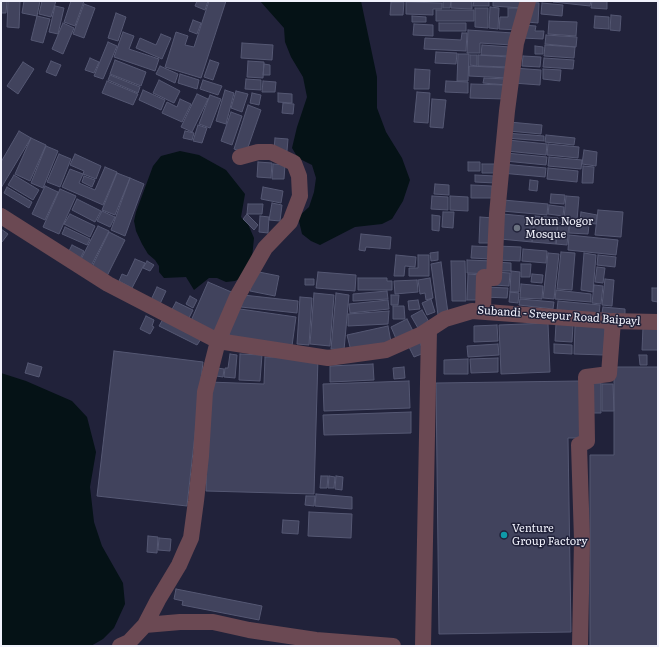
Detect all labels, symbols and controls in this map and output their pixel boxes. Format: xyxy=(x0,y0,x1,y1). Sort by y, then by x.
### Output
place label: Notun Nogor Mosque xyxy=(525,215,593,241)
marker: Notun Nogor Mosque xyxy=(512,223,522,233)
street label: Subandi - Sreepur Road Baipayl xyxy=(477,304,641,328)
place label: Venture Group Factory xyxy=(512,522,588,548)
marker: Venture Group Factory xyxy=(499,530,509,540)

